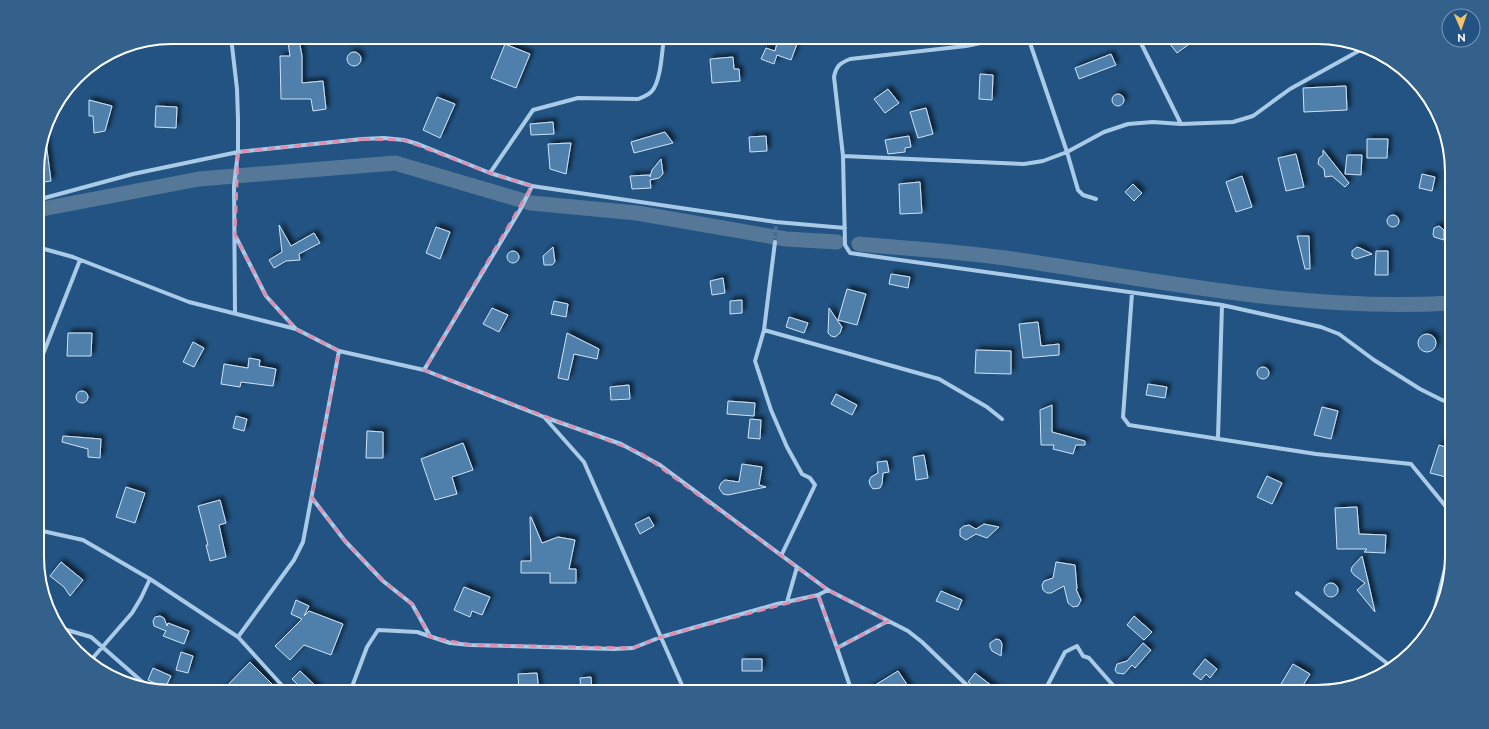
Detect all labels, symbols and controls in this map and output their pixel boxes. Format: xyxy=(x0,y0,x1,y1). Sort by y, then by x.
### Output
north arrow xyxy=(1441,8,1481,48)
text: N xyxy=(1457,31,1466,44)

